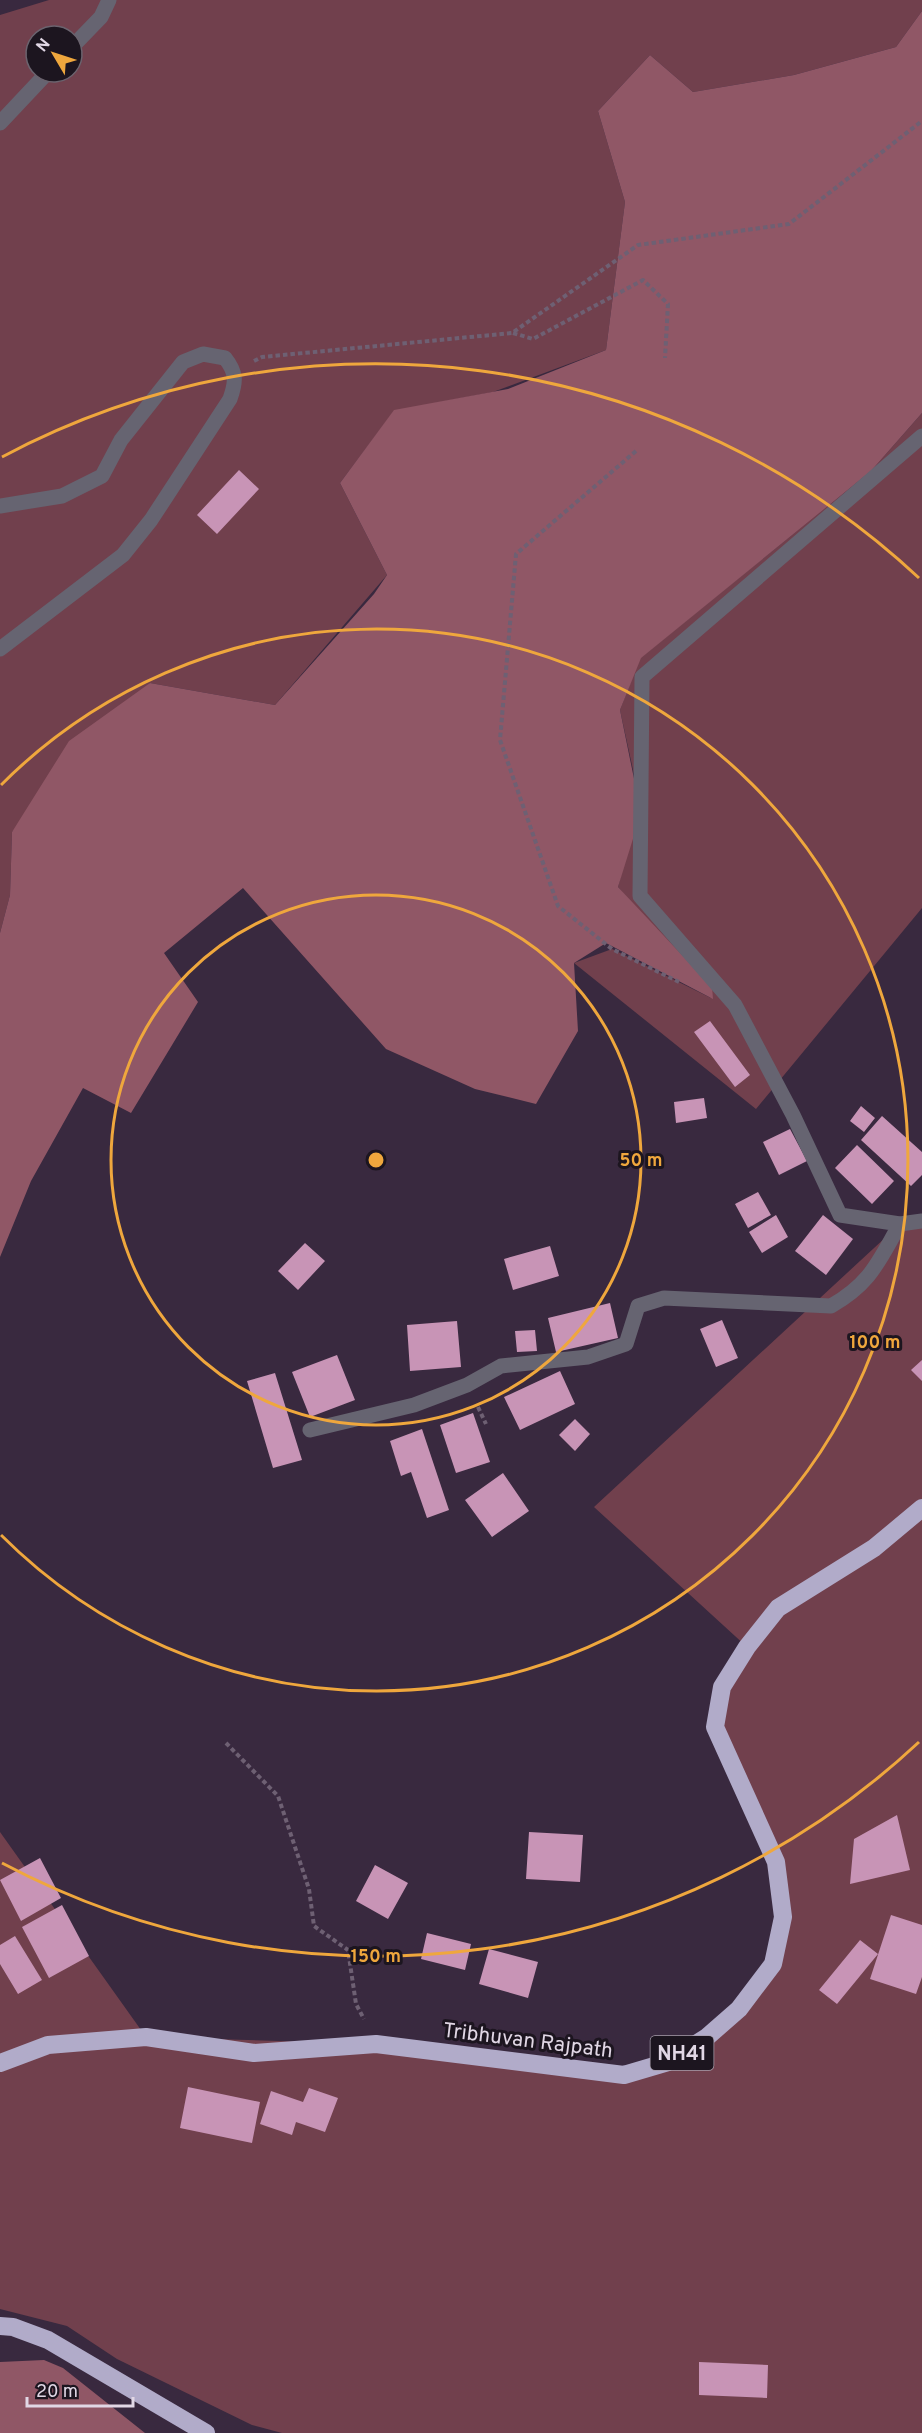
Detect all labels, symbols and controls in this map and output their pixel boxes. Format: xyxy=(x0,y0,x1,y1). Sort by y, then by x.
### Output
north arrow xyxy=(24,24,84,84)
text: N xyxy=(33,35,55,57)
centre of rings xyxy=(366,1150,386,1170)
text: 50 m xyxy=(619,1150,663,1173)
text: 100 m xyxy=(849,1332,901,1355)
text: 150 m xyxy=(351,1946,401,1969)
street label: Tribhuvan Rajpath xyxy=(441,2018,614,2065)
road number: NH41 xyxy=(650,2036,714,2070)
scale bar xyxy=(27,2370,134,2408)
text: 20 m xyxy=(36,2381,78,2404)

